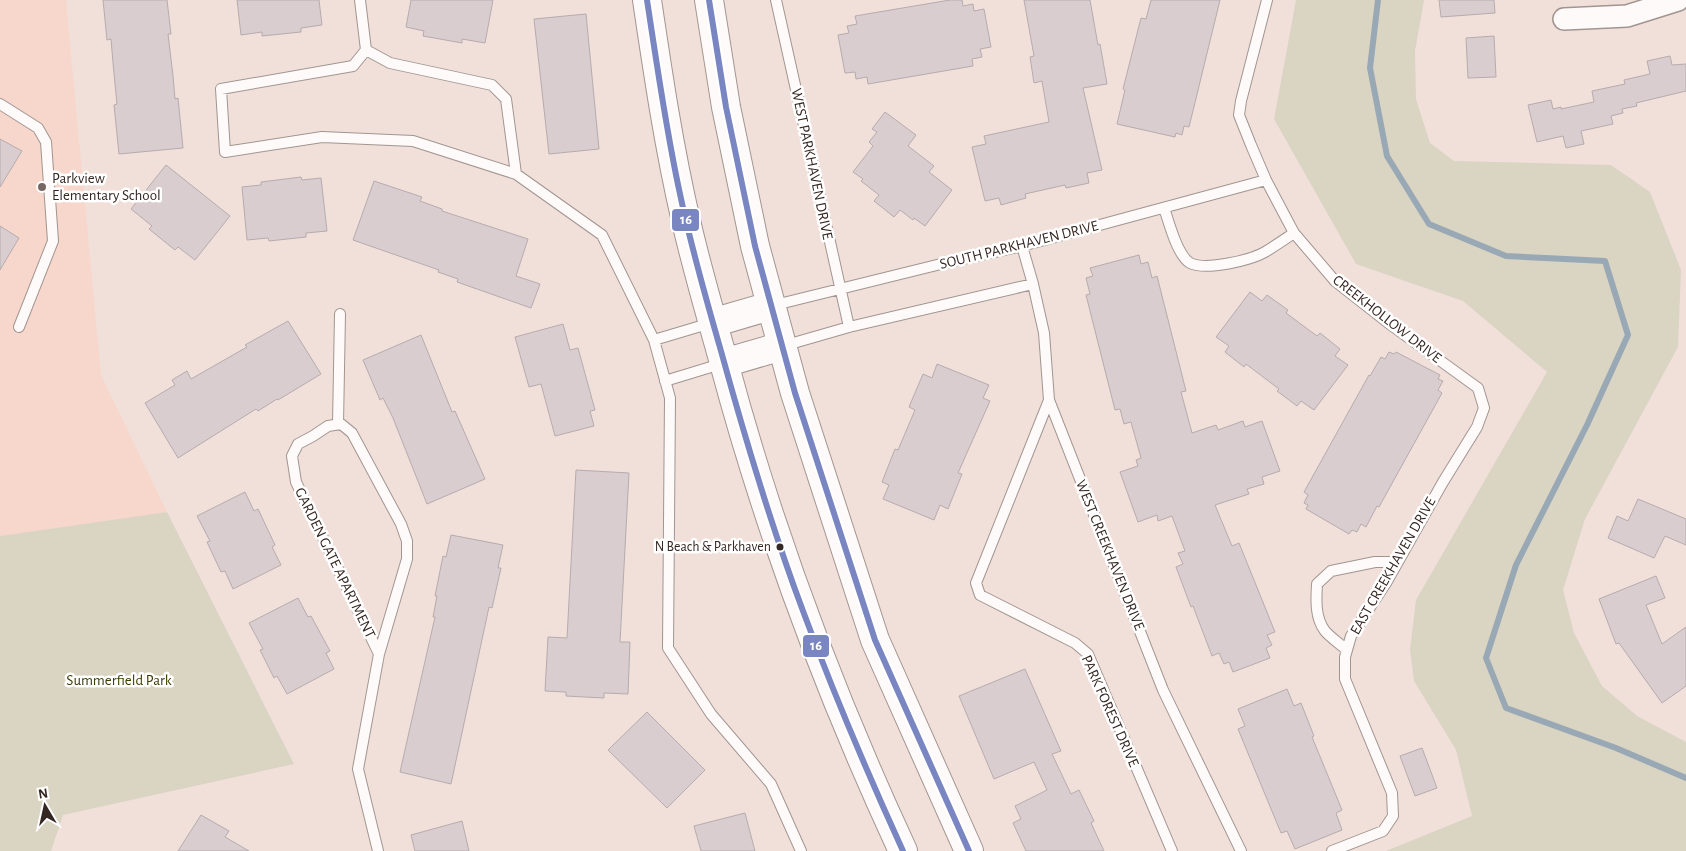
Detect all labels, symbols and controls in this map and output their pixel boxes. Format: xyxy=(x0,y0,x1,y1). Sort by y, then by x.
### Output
street label: WEST PARKHAVEN DRIVE xyxy=(789,87,835,241)
place label: Parkview Elementary School xyxy=(52,171,161,203)
marker: Parkview Elementary School xyxy=(36,181,48,193)
line badge: 16 xyxy=(671,208,700,232)
text: 16 xyxy=(680,213,692,227)
street label: SOUTH PARKHAVEN DRIVE xyxy=(938,218,1100,272)
street label: CREEKHOLLOW DRIVE xyxy=(1330,272,1444,366)
street label: WEST CREEKHAVEN DRIVE xyxy=(1073,478,1147,632)
street label: GARDEN GATE APARTMENT xyxy=(292,485,378,641)
street label: EAST CREEKHAVEN DRIVE xyxy=(1348,495,1438,637)
place label: N Beach & Parkhaven xyxy=(655,540,771,554)
marker: N Beach & Parkhaven xyxy=(775,542,785,552)
line badge: 16 xyxy=(802,634,830,658)
text: 16 xyxy=(810,639,822,653)
street label: PARK FOREST DRIVE xyxy=(1079,653,1141,769)
park label: Summerfield Park xyxy=(66,673,172,688)
north arrow xyxy=(20,781,70,831)
text: N xyxy=(37,786,49,802)

